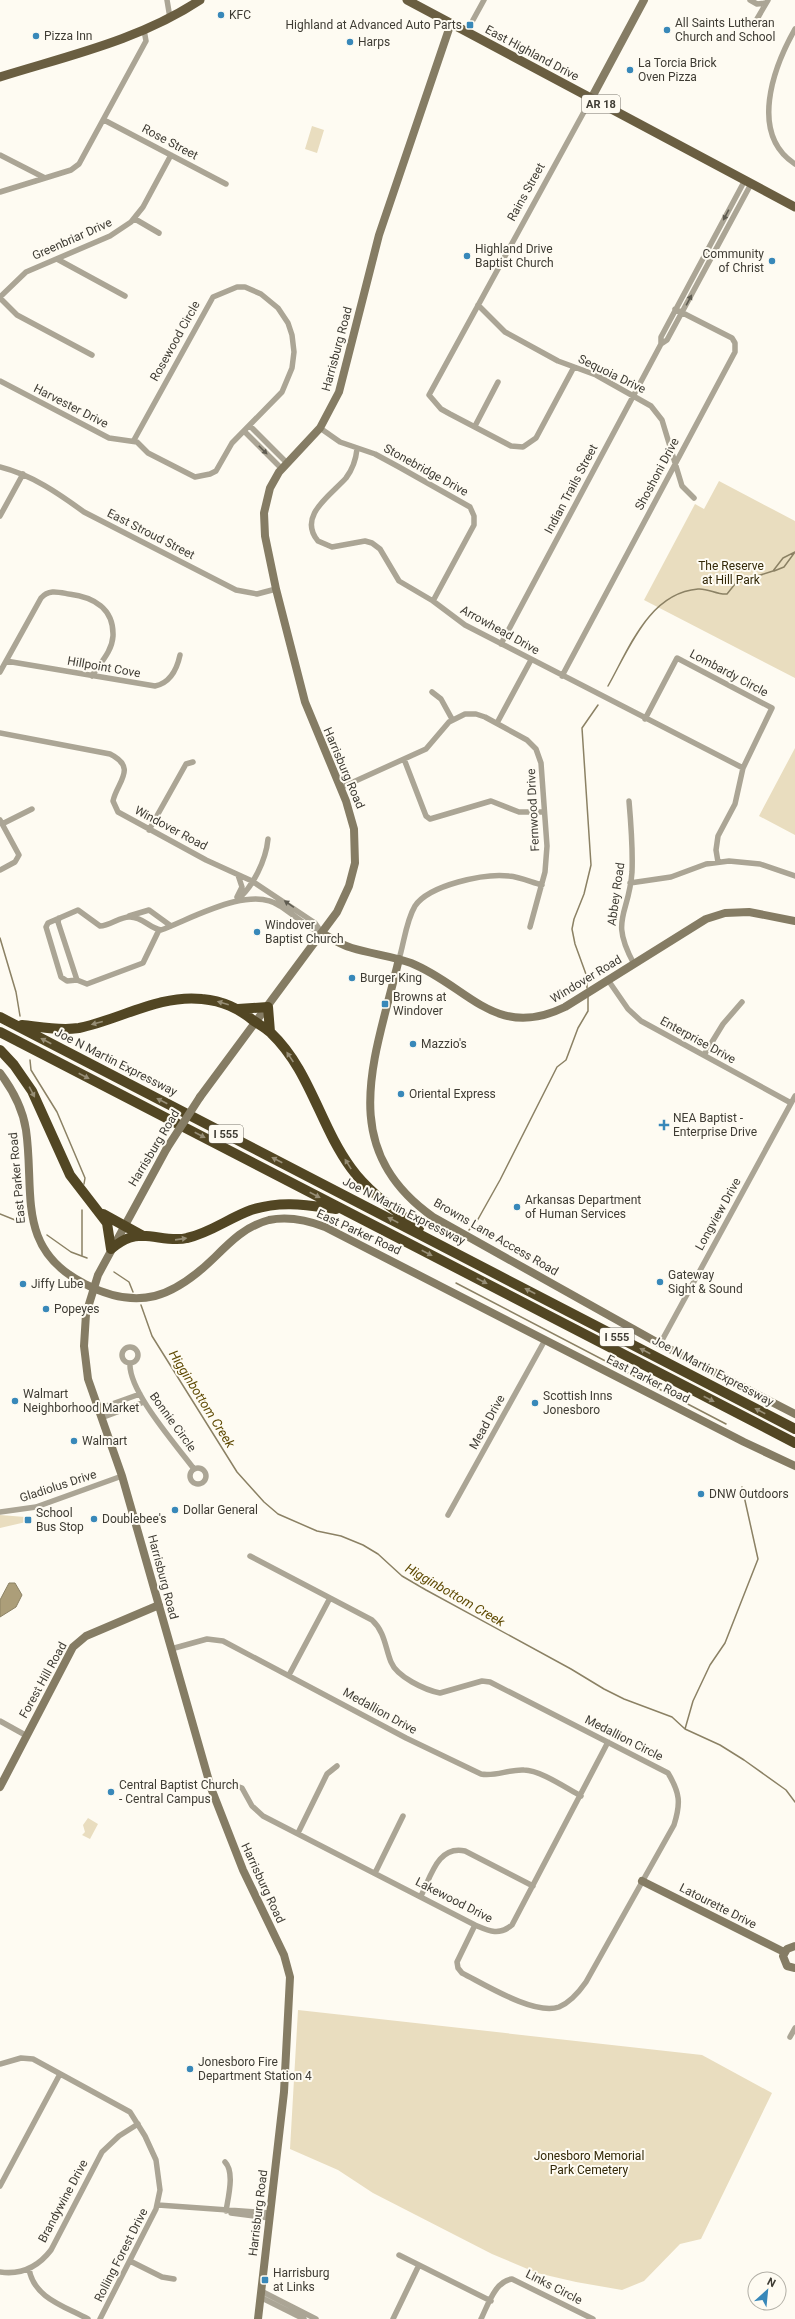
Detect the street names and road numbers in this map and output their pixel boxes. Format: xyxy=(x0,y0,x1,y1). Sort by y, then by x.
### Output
street label: East Highland Drive xyxy=(483,22,581,84)
road number: AR 18 xyxy=(582,95,620,113)
street label: Rose Street xyxy=(140,121,200,163)
street label: Rains Street xyxy=(504,160,548,224)
street label: Greenbriar Drive xyxy=(30,215,114,263)
street label: Rosewood Circle xyxy=(147,298,203,384)
street label: Harrisburg Road xyxy=(319,305,355,393)
street label: Sequoia Drive xyxy=(576,352,648,396)
street label: Harvester Drive xyxy=(31,381,111,431)
street label: Shoshoni Drive xyxy=(632,436,682,512)
street label: Stonebridge Drive xyxy=(381,441,471,499)
street label: Indian Trails Street xyxy=(542,442,601,536)
street label: East Stroud Street xyxy=(105,506,197,562)
street label: Arrowhead Drive xyxy=(458,603,542,657)
street label: Lombardy Circle xyxy=(687,646,771,700)
street label: Hillpoint Cove xyxy=(66,654,142,680)
street label: Harrisburg Road xyxy=(321,725,367,811)
street label: Fernwood Drive xyxy=(524,768,542,852)
street label: Windover Road xyxy=(132,803,210,853)
street label: Abbey Road xyxy=(605,861,627,927)
street label: Windover Road xyxy=(548,952,624,1006)
street label: Enterprise Drive xyxy=(658,1014,738,1066)
street label: Joe N Martin Expressway xyxy=(52,1025,180,1099)
street label: Harrisburg Road xyxy=(126,1107,182,1189)
road number: I 555 xyxy=(209,1125,243,1143)
street label: East Parker Road xyxy=(6,1132,28,1224)
street label: Joe N Martin Expressway xyxy=(340,1174,468,1248)
street label: Longview Drive xyxy=(692,1175,744,1253)
street label: Browns Lane Access Road xyxy=(431,1196,561,1278)
street label: East Parker Road xyxy=(315,1206,403,1258)
road number: I 555 xyxy=(600,1328,634,1346)
street label: Joe N Martin Expressway xyxy=(650,1333,776,1409)
street label: East Parker Road xyxy=(604,1352,692,1406)
street label: Bonnie Circle xyxy=(147,1390,199,1454)
street label: Mead Drive xyxy=(466,1392,508,1452)
street label: Gladiolus Drive xyxy=(18,1467,98,1505)
street label: Harrisburg Road xyxy=(145,1533,181,1621)
street label: Forest Hill Road xyxy=(16,1640,70,1720)
street label: Medallion Drive xyxy=(341,1685,419,1737)
street label: Medallion Circle xyxy=(583,1712,665,1764)
street label: Harrisburg Road xyxy=(238,1841,288,1925)
street label: Lakewood Drive xyxy=(413,1875,495,1925)
street label: Latourette Drive xyxy=(677,1881,759,1931)
street label: Brandywine Drive xyxy=(35,2157,91,2245)
street label: Harrisburg Road xyxy=(246,2169,270,2257)
street label: Rolling Forest Drive xyxy=(91,2206,151,2304)
street label: Links Circle xyxy=(523,2267,585,2307)

